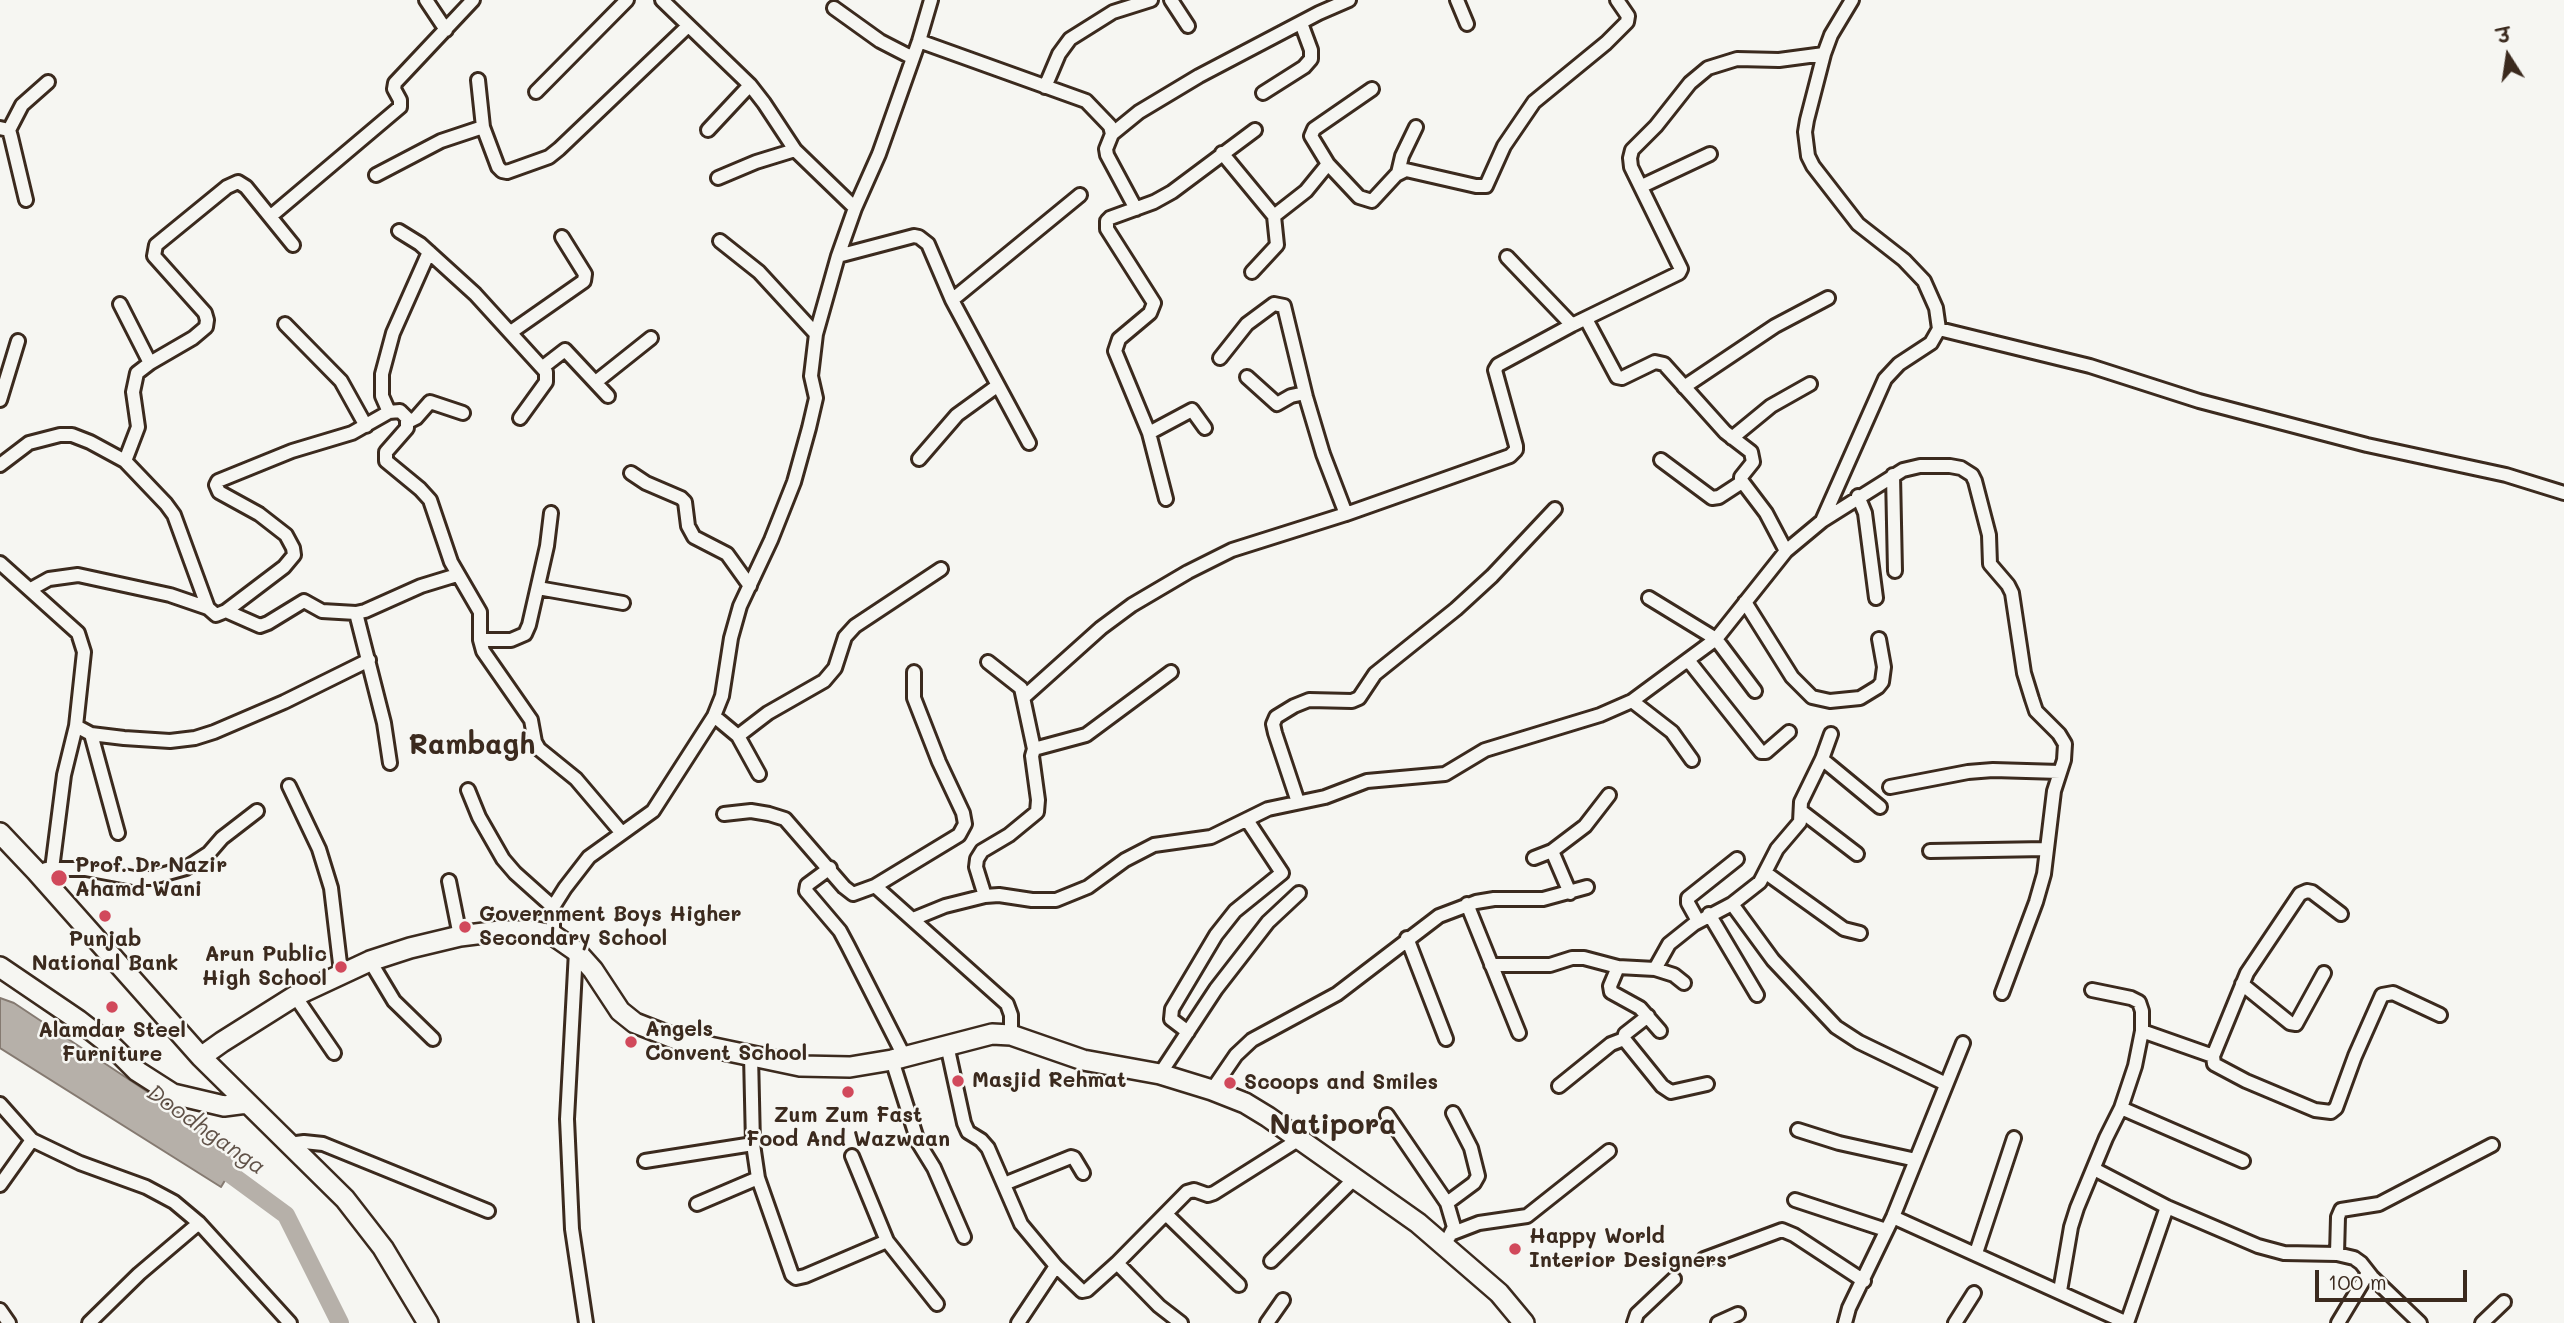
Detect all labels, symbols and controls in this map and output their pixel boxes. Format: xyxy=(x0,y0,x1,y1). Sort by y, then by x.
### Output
north arrow xyxy=(2473,21,2543,91)
text: उ xyxy=(2495,21,2512,49)
district label: Rambagh xyxy=(409,728,535,762)
place label: Prof. Dr Nazir Ahamd Wani xyxy=(75,853,227,903)
marker: Prof. Dr Nazir Ahamd Wani xyxy=(49,868,69,888)
place label: Government Boys Higher Secondary School xyxy=(479,902,742,952)
marker: Punjab National Bank xyxy=(97,908,113,924)
marker: Government Boys Higher Secondary School xyxy=(457,919,473,935)
place label: Punjab National Bank xyxy=(32,927,178,977)
place label: Arun Public High School xyxy=(202,942,327,992)
marker: Arun Public High School xyxy=(333,959,349,975)
marker: Alamdar Steel Furniture xyxy=(104,999,120,1015)
place label: Angels Convent School xyxy=(645,1017,807,1067)
place label: Alamdar Steel Furniture xyxy=(38,1018,186,1068)
marker: Angels Convent School xyxy=(623,1034,639,1050)
place label: Masjid Rehmat xyxy=(972,1068,1126,1094)
place label: Scoops and Smiles xyxy=(1244,1070,1438,1096)
marker: Masjid Rehmat xyxy=(950,1073,966,1089)
marker: Scoops and Smiles xyxy=(1222,1075,1238,1091)
water label: Doodhganga xyxy=(141,1079,271,1181)
marker: Zum Zum Fast Food And Wazwaan xyxy=(840,1084,856,1100)
place label: Zum Zum Fast Food And Wazwaan xyxy=(746,1103,950,1153)
district label: Natipora xyxy=(1270,1108,1396,1142)
place label: Happy World Interior Designers xyxy=(1529,1224,1727,1274)
marker: Happy World Interior Designers xyxy=(1507,1241,1523,1257)
scale bar xyxy=(2319,1256,2471,1300)
text: 100 m xyxy=(2328,1268,2387,1295)

